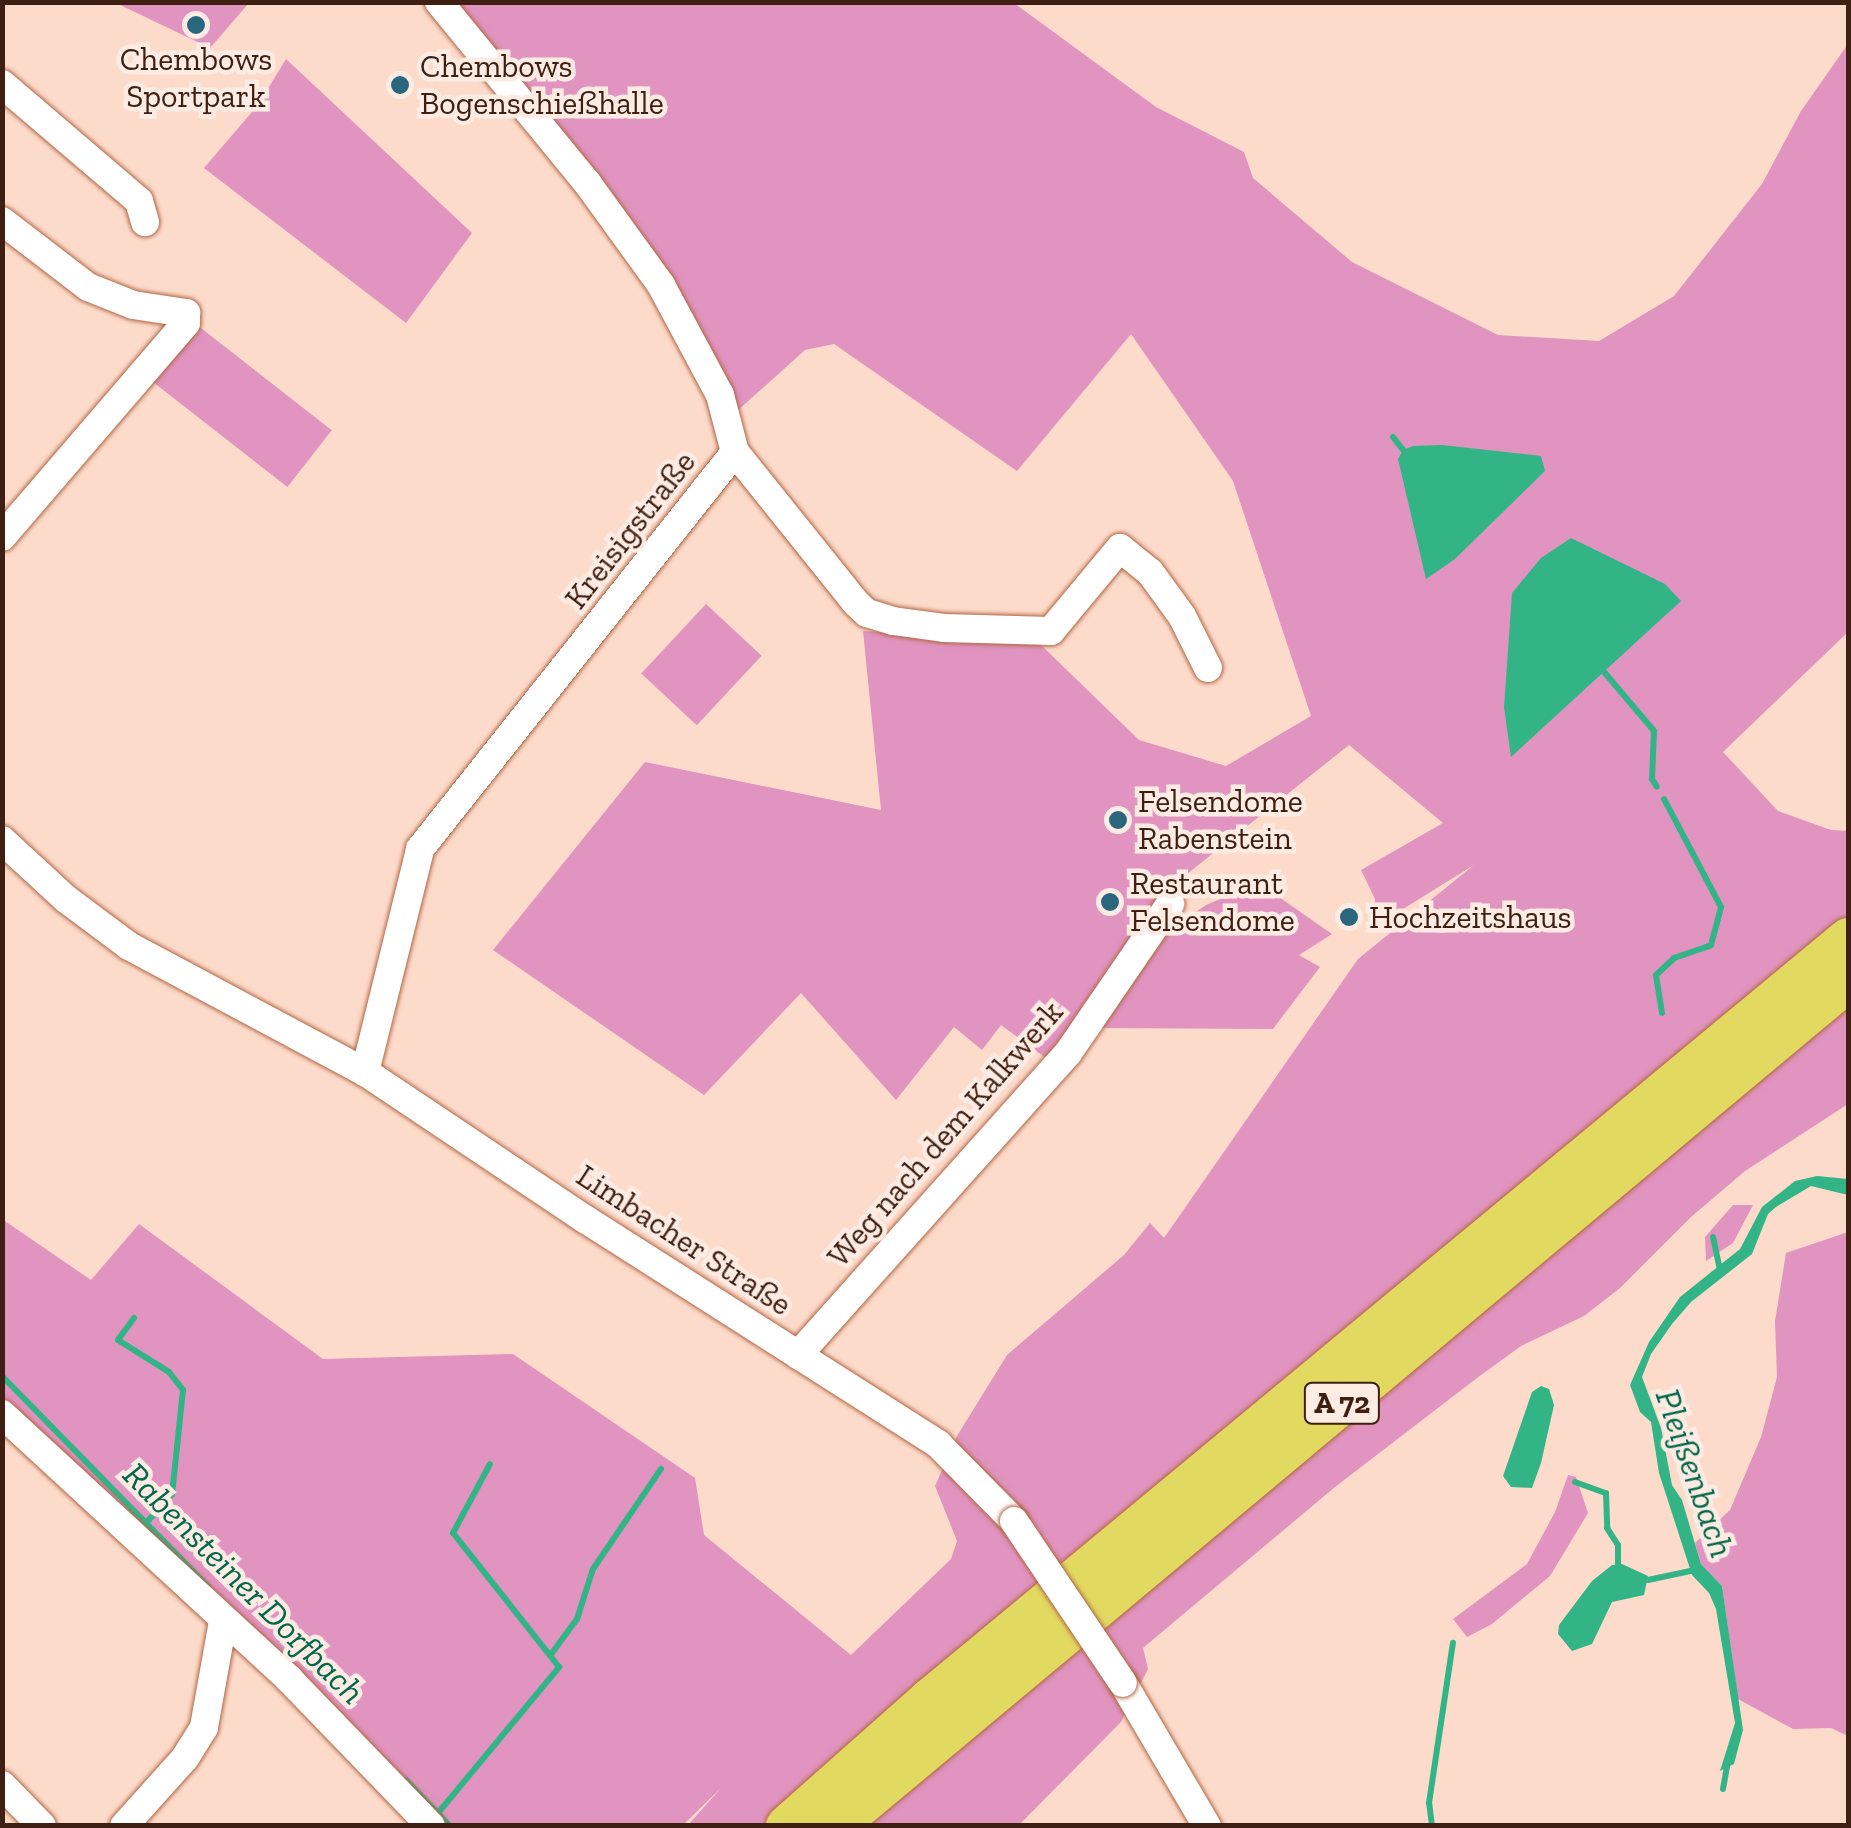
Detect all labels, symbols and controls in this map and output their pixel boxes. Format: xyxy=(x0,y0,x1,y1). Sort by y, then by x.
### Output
marker: Chembows Sportpark xyxy=(185,14,207,36)
place label: Chembows Sportpark xyxy=(120,41,272,116)
place label: Chembows Bogenschießhalle xyxy=(420,48,664,123)
marker: Chembows Bogenschießhalle xyxy=(389,74,411,96)
street label: Kreisigstraße xyxy=(557,444,703,616)
place label: Felsendome Rabenstein xyxy=(1138,783,1303,858)
marker: Felsendome Rabenstein xyxy=(1107,809,1129,831)
place label: Restaurant Felsendome xyxy=(1130,865,1295,940)
marker: Restaurant Felsendome xyxy=(1099,891,1121,913)
place label: Hochzeitshaus xyxy=(1369,898,1572,936)
marker: Hochzeitshaus xyxy=(1338,906,1360,928)
street label: Weg nach dem Kalkwerk xyxy=(819,993,1071,1275)
street label: Limbacher Straße xyxy=(569,1156,799,1324)
road number: A 72 xyxy=(1302,1378,1382,1428)
water label: Pleißenbach xyxy=(1647,1383,1743,1563)
water label: Rabensteiner Dorfbach xyxy=(114,1453,374,1713)

